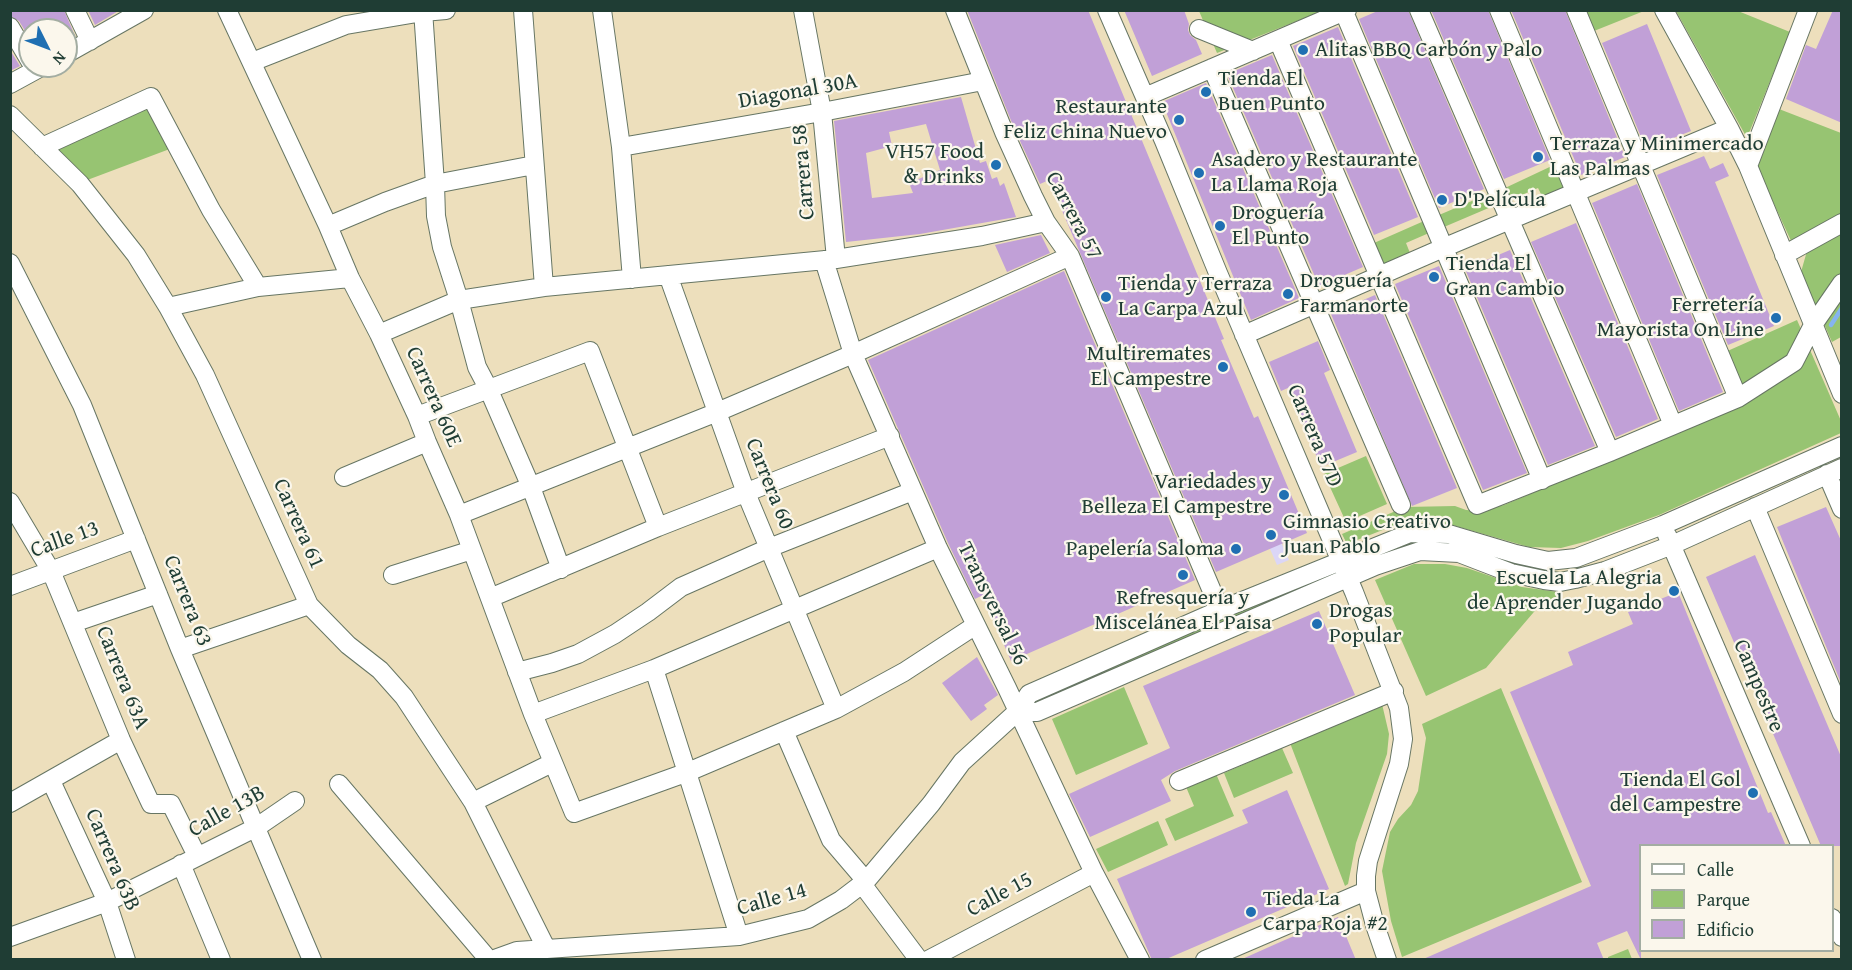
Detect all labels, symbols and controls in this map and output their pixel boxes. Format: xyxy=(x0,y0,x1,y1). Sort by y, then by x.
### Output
north arrow xyxy=(18,18,78,78)
place label: Alitas BBQ Carbón y Palo xyxy=(1315,37,1542,63)
marker: Alitas BBQ Carbón y Palo xyxy=(1296,43,1310,57)
text: N xyxy=(47,47,72,71)
place label: Tienda El Buen Punto xyxy=(1218,66,1325,118)
street label: Diagonal 30A xyxy=(736,69,860,115)
marker: Tienda El Buen Punto xyxy=(1199,85,1213,99)
place label: Restaurante Feliz China Nuevo xyxy=(1004,94,1167,146)
marker: Restaurante Feliz China Nuevo xyxy=(1172,113,1186,127)
street label: Carrera 58 xyxy=(787,123,821,221)
place label: Terraza y Minimercado Las Palmas xyxy=(1550,131,1764,182)
place label: VH57 Food & Drinks xyxy=(885,139,984,190)
place label: Asadero y Restaurante La Llama Roja xyxy=(1211,147,1418,198)
marker: Terraza y Minimercado Las Palmas xyxy=(1531,150,1545,164)
marker: VH57 Food & Drinks xyxy=(989,158,1003,172)
marker: Asadero y Restaurante La Llama Roja xyxy=(1192,166,1206,180)
street label: Carrera 57 xyxy=(1039,168,1107,264)
place label: D'Película xyxy=(1454,187,1546,213)
marker: D'Película xyxy=(1435,193,1449,207)
place label: Droguería El Punto xyxy=(1232,200,1324,252)
marker: Droguería El Punto xyxy=(1213,219,1227,233)
place label: Tienda El Gran Cambio xyxy=(1446,251,1565,302)
place label: Droguería Farmanorte xyxy=(1300,268,1408,320)
marker: Tienda El Gran Cambio xyxy=(1427,270,1441,284)
place label: Tienda y Terraza La Carpa Azul xyxy=(1118,271,1272,322)
marker: Droguería Farmanorte xyxy=(1281,287,1295,301)
marker: Tienda y Terraza La Carpa Azul xyxy=(1099,290,1113,304)
place label: Ferretería Mayorista On Line xyxy=(1597,292,1764,344)
marker: Ferretería Mayorista On Line xyxy=(1769,311,1783,325)
place label: Multiremates El Campestre xyxy=(1087,341,1211,392)
street label: Carrera 60E xyxy=(399,343,467,451)
marker: Multiremates El Campestre xyxy=(1216,360,1230,374)
street label: Carrera 57D xyxy=(1281,381,1347,491)
street label: Carrera 60 xyxy=(739,435,799,533)
place label: Variedades y Belleza El Campestre xyxy=(1081,469,1272,520)
street label: Carrera 61 xyxy=(266,475,330,573)
marker: Variedades y Belleza El Campestre xyxy=(1277,488,1291,502)
place label: Gimnasio Creativo Juan Pablo xyxy=(1283,509,1451,560)
street label: Calle 13 xyxy=(27,515,103,565)
marker: Gimnasio Creativo Juan Pablo xyxy=(1264,528,1278,542)
place label: Papelería Saloma xyxy=(1066,536,1224,562)
street label: Transversal 56 xyxy=(951,538,1033,670)
marker: Papelería Saloma xyxy=(1229,542,1243,556)
street label: Carrera 63 xyxy=(157,552,217,650)
place label: Escuela La Alegria de Aprender Jugando xyxy=(1467,565,1662,616)
marker: Refresquería y Miscelánea El Paisa xyxy=(1176,568,1190,582)
marker: Escuela La Alegria de Aprender Jugando xyxy=(1667,584,1681,598)
place label: Refresquería y Miscelánea El Paisa xyxy=(1094,585,1272,636)
place label: Drogas Popular xyxy=(1329,598,1401,650)
marker: Drogas Popular xyxy=(1310,617,1324,631)
street label: Carrera 63A xyxy=(89,622,155,734)
street label: Campestre xyxy=(1727,636,1789,736)
place label: Tienda El Gol del Campestre xyxy=(1610,767,1741,818)
street label: Calle 13B xyxy=(184,780,270,844)
marker: Tienda El Gol del Campestre xyxy=(1746,786,1760,800)
street label: Carrera 63B xyxy=(79,805,145,915)
legend xyxy=(1639,844,1834,952)
text: Calle xyxy=(1697,856,1734,883)
street label: Calle 15 xyxy=(962,867,1038,923)
street label: Calle 14 xyxy=(734,878,810,922)
place label: Tieda La Carpa Roja #2 xyxy=(1263,886,1388,938)
text: Parque xyxy=(1697,886,1750,913)
marker: Tieda La Carpa Roja #2 xyxy=(1244,905,1258,919)
text: Edificio xyxy=(1697,916,1754,943)

